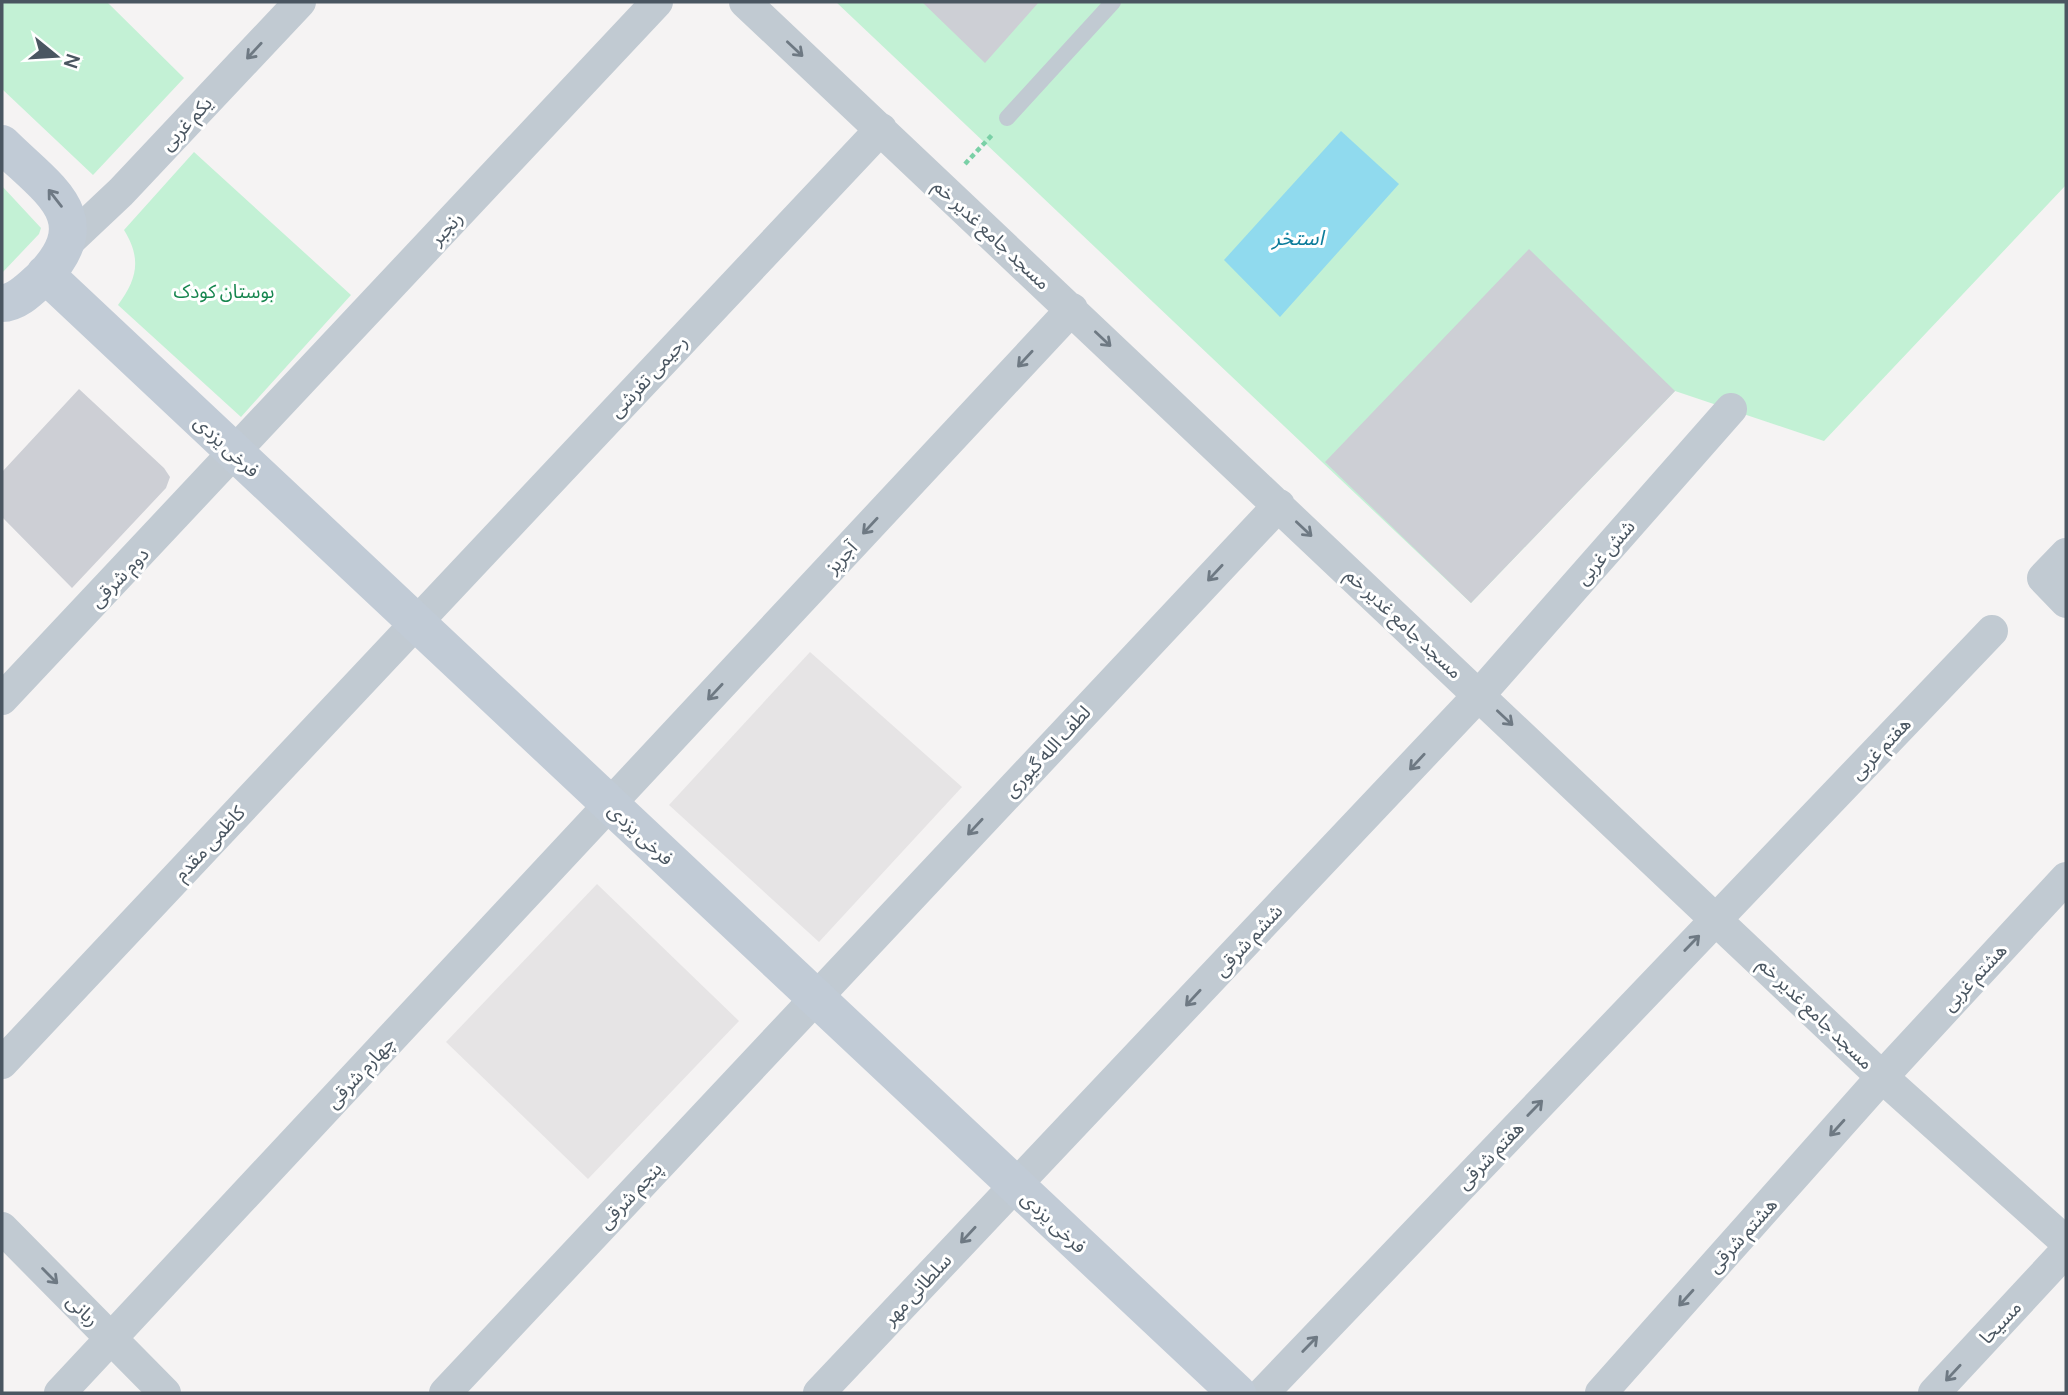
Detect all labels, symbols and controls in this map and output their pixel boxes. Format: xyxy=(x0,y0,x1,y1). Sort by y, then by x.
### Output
north arrow xyxy=(21,21,91,91)
one-way arrow xyxy=(786,40,803,57)
one-way arrow xyxy=(245,42,262,59)
text: N xyxy=(58,51,87,72)
street label: یکم غربی xyxy=(154,90,219,157)
street label: مسجد جامع غدیر خم xyxy=(926,173,1056,297)
one-way arrow xyxy=(47,190,62,208)
street label: رنجبر xyxy=(423,205,468,251)
water label: استخر xyxy=(1271,223,1325,251)
park label: بوستان کودک xyxy=(174,278,274,304)
street label: رحیمی تفرشی xyxy=(603,329,693,423)
one-way arrow xyxy=(1094,331,1112,347)
one-way arrow xyxy=(1017,350,1033,368)
street label: فرخی یزدی xyxy=(189,409,265,483)
street label: شش غربی xyxy=(1569,514,1641,590)
one-way arrow xyxy=(862,517,878,535)
one-way arrow xyxy=(1295,520,1312,537)
street label: آجرپز xyxy=(819,534,864,580)
street label: دوم شرقی xyxy=(84,541,156,614)
street label: مسجد جامع غدیر خم xyxy=(1338,562,1468,686)
one-way arrow xyxy=(1207,564,1224,581)
one-way arrow xyxy=(707,683,723,701)
street label: لطف الله گیوری xyxy=(998,699,1096,803)
one-way arrow xyxy=(1497,710,1514,727)
street label: هفتم غربی xyxy=(1844,711,1918,786)
one-way arrow xyxy=(1408,753,1425,770)
street label: فرخی یزدی xyxy=(603,797,679,871)
street label: کاظمی مقدم xyxy=(168,799,253,887)
one-way arrow xyxy=(967,818,984,835)
street label: ششم شرقی xyxy=(1208,898,1290,983)
one-way arrow xyxy=(1683,935,1700,952)
street label: هشتم غربی xyxy=(1936,937,2014,1018)
street label: مسجد جامع غدیر خم xyxy=(1751,951,1879,1076)
one-way arrow xyxy=(1184,989,1201,1006)
street label: چهارم شرقی xyxy=(320,1030,402,1115)
one-way arrow xyxy=(1526,1100,1543,1117)
street label: هفتم شرقی xyxy=(1451,1115,1531,1196)
one-way arrow xyxy=(1829,1119,1845,1137)
street label: پنجم شرقی xyxy=(592,1156,669,1236)
street label: فرخی یزدی xyxy=(1016,1185,1092,1259)
street label: هشتم شرقی xyxy=(1701,1192,1784,1280)
one-way arrow xyxy=(960,1226,977,1243)
street label: سلطانی مهر xyxy=(876,1247,957,1331)
one-way arrow xyxy=(41,1268,58,1285)
street label: ربانی xyxy=(61,1288,105,1332)
one-way arrow xyxy=(1678,1289,1694,1307)
street label: مسیحا xyxy=(1973,1295,2027,1349)
one-way arrow xyxy=(1302,1336,1319,1353)
one-way arrow xyxy=(1945,1364,1962,1381)

